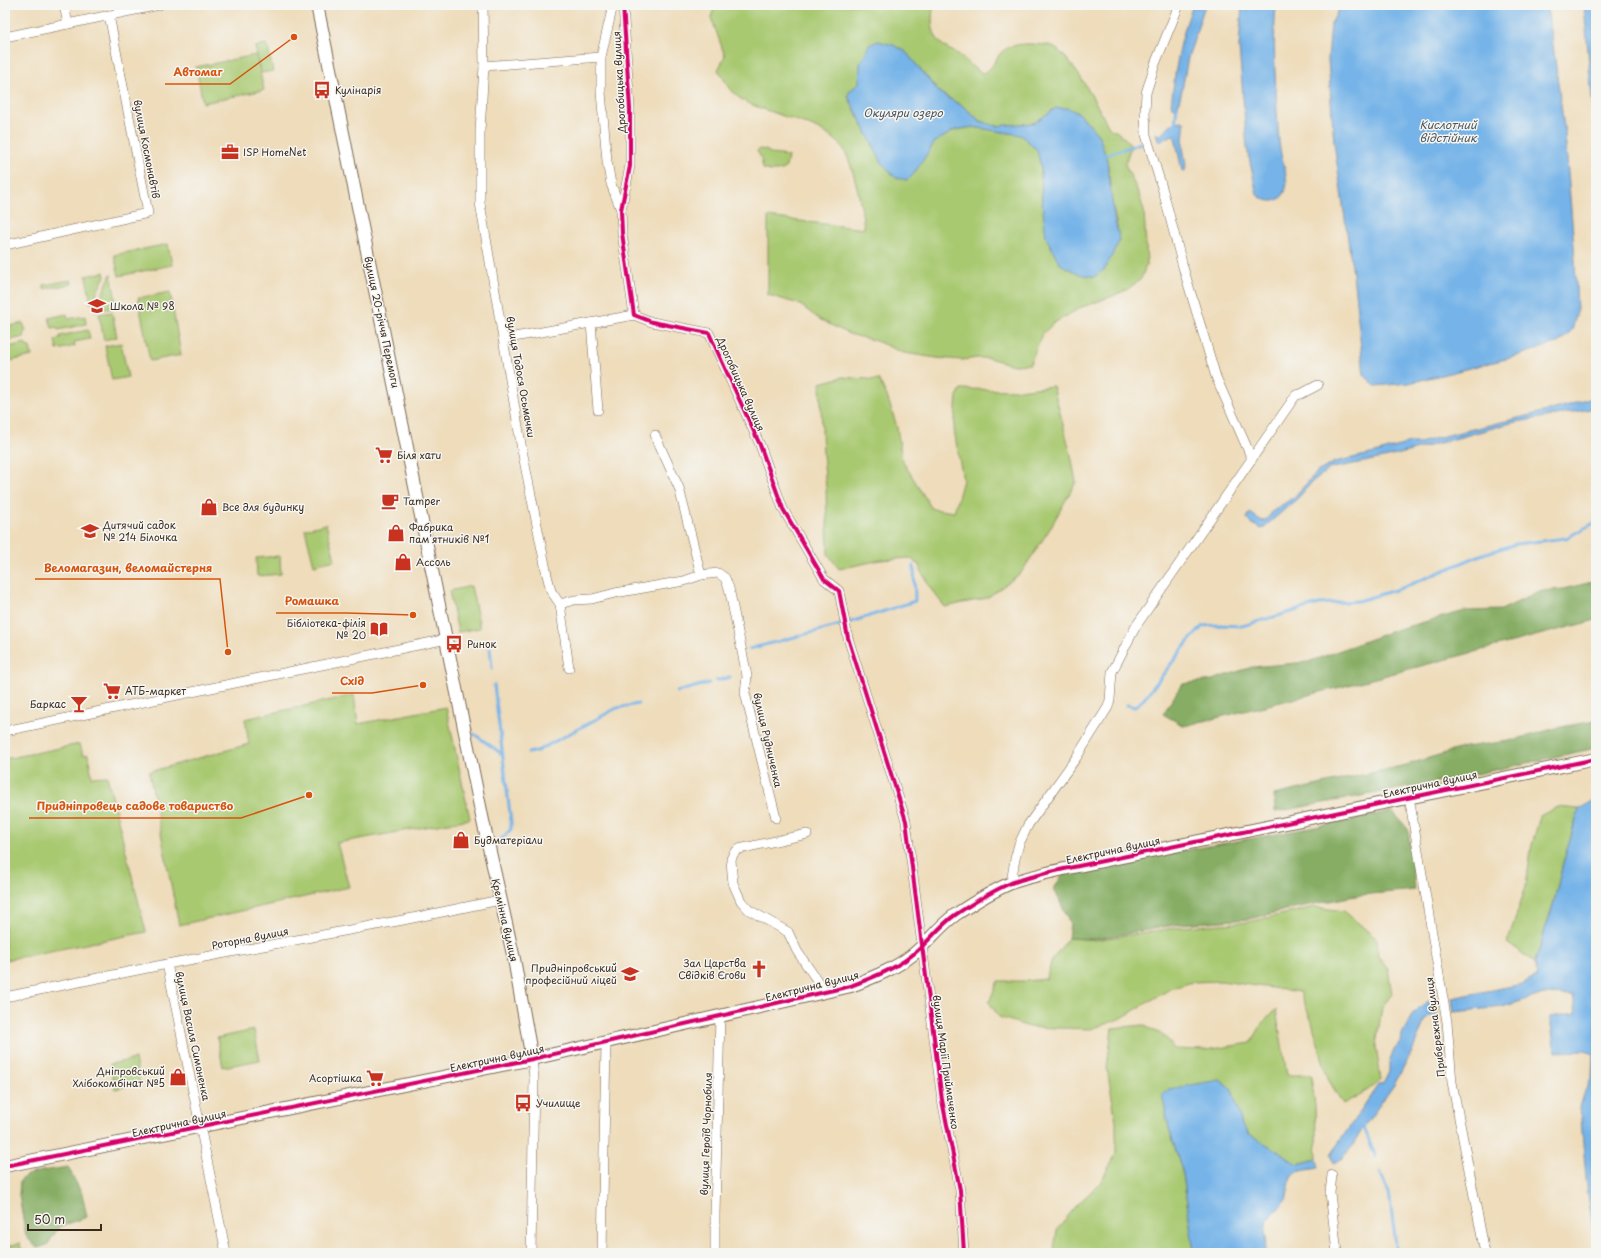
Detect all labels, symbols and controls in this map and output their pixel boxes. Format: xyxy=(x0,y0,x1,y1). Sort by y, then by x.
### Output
street label: Дрогобицька вулиця xyxy=(608,31,629,134)
callout: Автомаг xyxy=(165,61,230,84)
text: Автомаг xyxy=(173,63,223,80)
bus stop icon: Кулінарія xyxy=(312,80,332,100)
place label: Кулінарія xyxy=(335,82,381,97)
street label: вулиця Космонавтів xyxy=(131,98,164,200)
water label: Окуляри озеро xyxy=(863,104,943,121)
water label: Кислотний відстійник xyxy=(1420,116,1478,146)
office icon: ISP HomeNet xyxy=(220,142,240,162)
place label: ISP HomeNet xyxy=(243,144,306,159)
street label: вулиця 20-річчя Перемоги xyxy=(361,255,404,389)
school or university icon: Школа № 98 xyxy=(87,296,107,316)
place label: Школа № 98 xyxy=(110,298,175,313)
street label: вулиця Тодося Осьмачки xyxy=(503,315,540,439)
street label: Дрогобицька вулиця xyxy=(713,333,769,433)
supermarket icon: Біля хати xyxy=(374,445,394,465)
place label: Біля хати xyxy=(397,447,442,462)
cafe icon: Tamper xyxy=(380,491,400,511)
place label: Tamper xyxy=(403,493,440,508)
shop icon: Все для будинку xyxy=(199,497,219,517)
place label: Все для будинку xyxy=(222,499,304,514)
place label: Дитячий садок № 214 Білочка xyxy=(102,517,178,544)
place label: Фабрика пам'ятників №1 xyxy=(409,519,489,546)
school or university icon: Дитячий садок № 214 Білочка xyxy=(80,521,100,541)
shop icon: Фабрика пам'ятників №1 xyxy=(386,523,406,543)
shop icon: Ассоль xyxy=(393,552,413,572)
place label: Ассоль xyxy=(416,554,451,569)
callout: Веломагазин, веломайстерня xyxy=(35,556,220,579)
text: Веломагазин, веломайстерня xyxy=(44,559,212,576)
callout: Ромашка xyxy=(276,590,347,613)
text: Ромашка xyxy=(285,592,340,609)
place label: Бібліотека-філія № 20 xyxy=(287,615,366,642)
library icon: Бібліотека-філія № 20 xyxy=(369,619,389,639)
bus stop icon: Ринок xyxy=(444,634,464,654)
place label: Ринок xyxy=(467,636,496,651)
callout: Схід xyxy=(332,670,372,693)
text: Схід xyxy=(340,672,364,689)
supermarket icon: АТБ-маркет xyxy=(102,681,122,701)
place label: АТБ-маркет xyxy=(125,683,186,698)
street label: вулиця Рудниченка xyxy=(749,691,787,790)
bar icon: Баркас xyxy=(69,694,89,714)
place label: Баркас xyxy=(30,696,66,711)
street label: Електрична вулиця xyxy=(1381,766,1478,801)
callout: Придніпровець садове товариство xyxy=(29,795,241,818)
text: Придніпровець садове товариство xyxy=(37,797,234,814)
shop icon: Будматеріали xyxy=(451,830,471,850)
place label: Будматеріали xyxy=(474,832,543,848)
street label: Електрична вулиця xyxy=(1064,832,1161,867)
street label: Кремінна вулиця xyxy=(489,877,522,963)
street label: Роторна вулиця xyxy=(210,923,290,952)
place label: Зал Царства Свідків Єгови xyxy=(678,955,747,982)
church icon: Зал Царства Свідків Єгови xyxy=(749,959,769,979)
place label: Придніпровський професійний ліцей xyxy=(526,960,617,987)
school or university icon: Придніпровський професійний ліцей xyxy=(620,964,640,984)
street label: Електрична вулиця xyxy=(763,967,860,1004)
street label: вулиця Василя Симоненка xyxy=(172,970,215,1103)
street label: Прибережна вулиця xyxy=(1421,976,1448,1078)
street label: вулиця Марії Приймаченко xyxy=(930,994,963,1131)
street label: Електрична вулиця xyxy=(448,1040,545,1075)
place label: Дніпровський Хлібокомбінат №5 xyxy=(73,1063,165,1090)
shop icon: Дніпровський Хлібокомбінат №5 xyxy=(168,1067,188,1087)
supermarket icon: Асортішка xyxy=(365,1068,385,1088)
place label: Асортішка xyxy=(309,1070,363,1085)
street label: вулиця Героїв Чорнобиля xyxy=(696,1072,715,1196)
bus stop icon: Училище xyxy=(513,1093,533,1113)
place label: Училище xyxy=(536,1095,581,1110)
street label: Електрична вулиця xyxy=(130,1105,227,1140)
scale bar xyxy=(28,1206,101,1232)
text: 50 m xyxy=(34,1210,65,1228)

